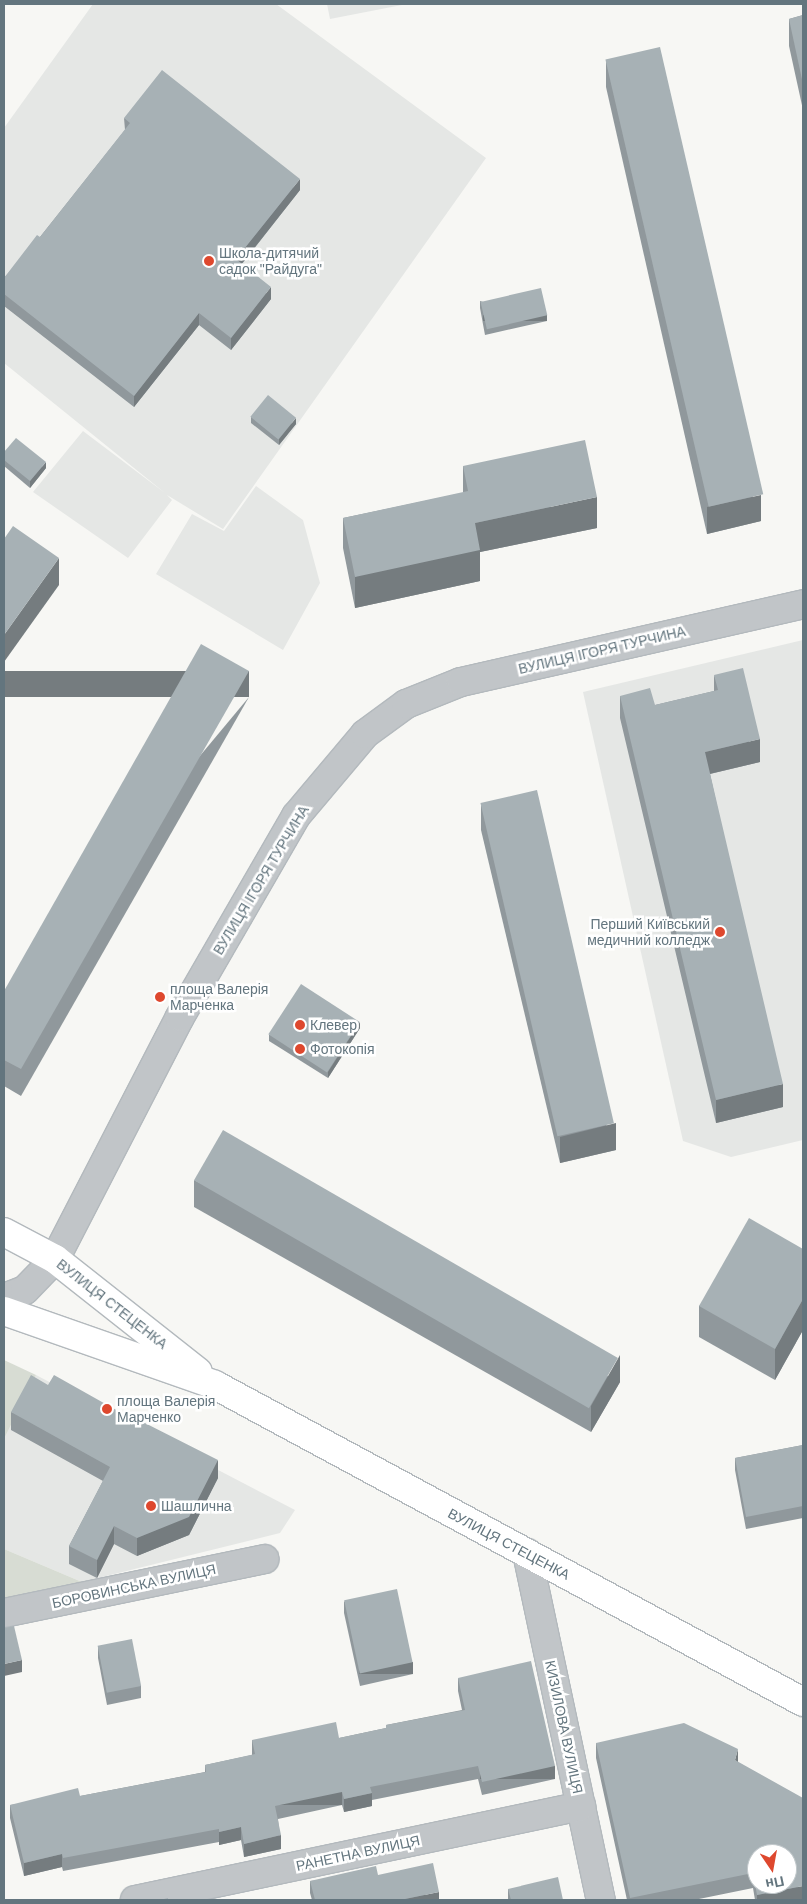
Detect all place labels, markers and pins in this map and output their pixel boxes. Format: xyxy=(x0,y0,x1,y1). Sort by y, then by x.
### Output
place label: Школа-дитячий садок "Райдуга" xyxy=(219,245,322,278)
marker: Школа-дитячий садок "Райдуга" xyxy=(203,255,215,267)
place label: Перший Київський медичний колледж xyxy=(587,916,710,949)
marker: Перший Київський медичний колледж xyxy=(714,926,726,938)
place label: площа Валерія Марченка xyxy=(170,981,268,1014)
marker: площа Валерія Марченка xyxy=(154,991,166,1003)
place label: Клевер xyxy=(310,1017,357,1033)
marker: Клевер xyxy=(294,1019,306,1031)
place label: Фотокопія xyxy=(310,1041,375,1057)
marker: Фотокопія xyxy=(294,1043,306,1055)
place label: площа Валерія Марченко xyxy=(117,1393,215,1425)
marker: площа Валерія Марченко xyxy=(101,1403,113,1415)
place label: Шашлична xyxy=(161,1498,232,1514)
marker: Шашлична xyxy=(145,1500,157,1512)

